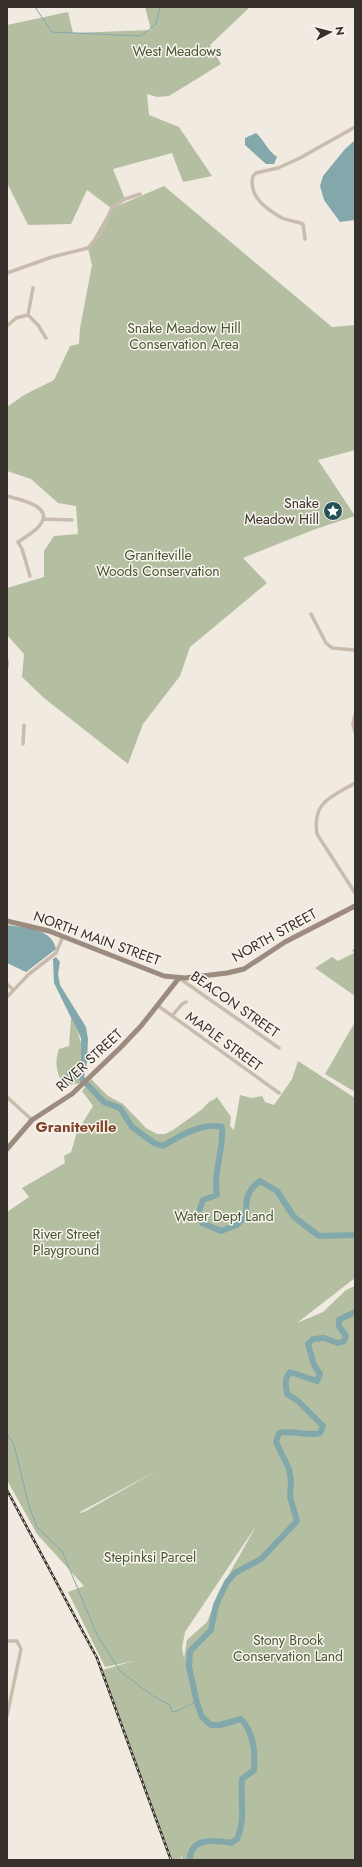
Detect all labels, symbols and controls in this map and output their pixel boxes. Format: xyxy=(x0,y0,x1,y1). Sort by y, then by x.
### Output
north arrow xyxy=(310,12,350,52)
text: N xyxy=(331,25,348,36)
park label: West Meadows xyxy=(132,41,222,61)
park label: Snake Meadow Hill Conservation Area xyxy=(127,318,241,354)
place label: Snake Meadow Hill xyxy=(244,493,319,529)
place icon: Snake Meadow Hill xyxy=(322,500,344,522)
park label: Graniteville Woods Conservation xyxy=(96,545,220,581)
street label: NORTH STREET xyxy=(228,903,321,967)
street label: NORTH MAIN STREET xyxy=(31,906,164,970)
street label: BEACON STREET xyxy=(187,966,284,1042)
street label: MAPLE STREET xyxy=(182,1006,267,1076)
street label: RIVER STREET xyxy=(51,1024,127,1096)
district label: Graniteville xyxy=(35,1116,117,1138)
park label: Water Dept Land xyxy=(174,1206,274,1226)
park label: River Street Playground xyxy=(32,1224,100,1260)
park label: Stepinksi Parcel xyxy=(104,1547,196,1567)
park label: Stony Brook Conservation Land xyxy=(233,1630,343,1666)

